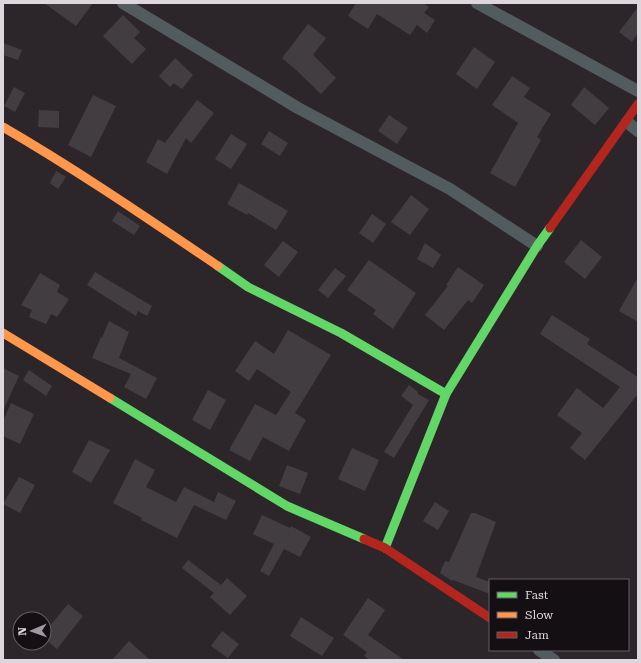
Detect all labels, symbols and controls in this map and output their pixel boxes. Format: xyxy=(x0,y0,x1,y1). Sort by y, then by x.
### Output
legend xyxy=(489,579,629,651)
text: Fast xyxy=(525,588,549,602)
text: Slow xyxy=(525,608,553,622)
north arrow xyxy=(12,611,52,651)
text: N xyxy=(16,626,29,636)
text: Jam xyxy=(525,628,549,642)

